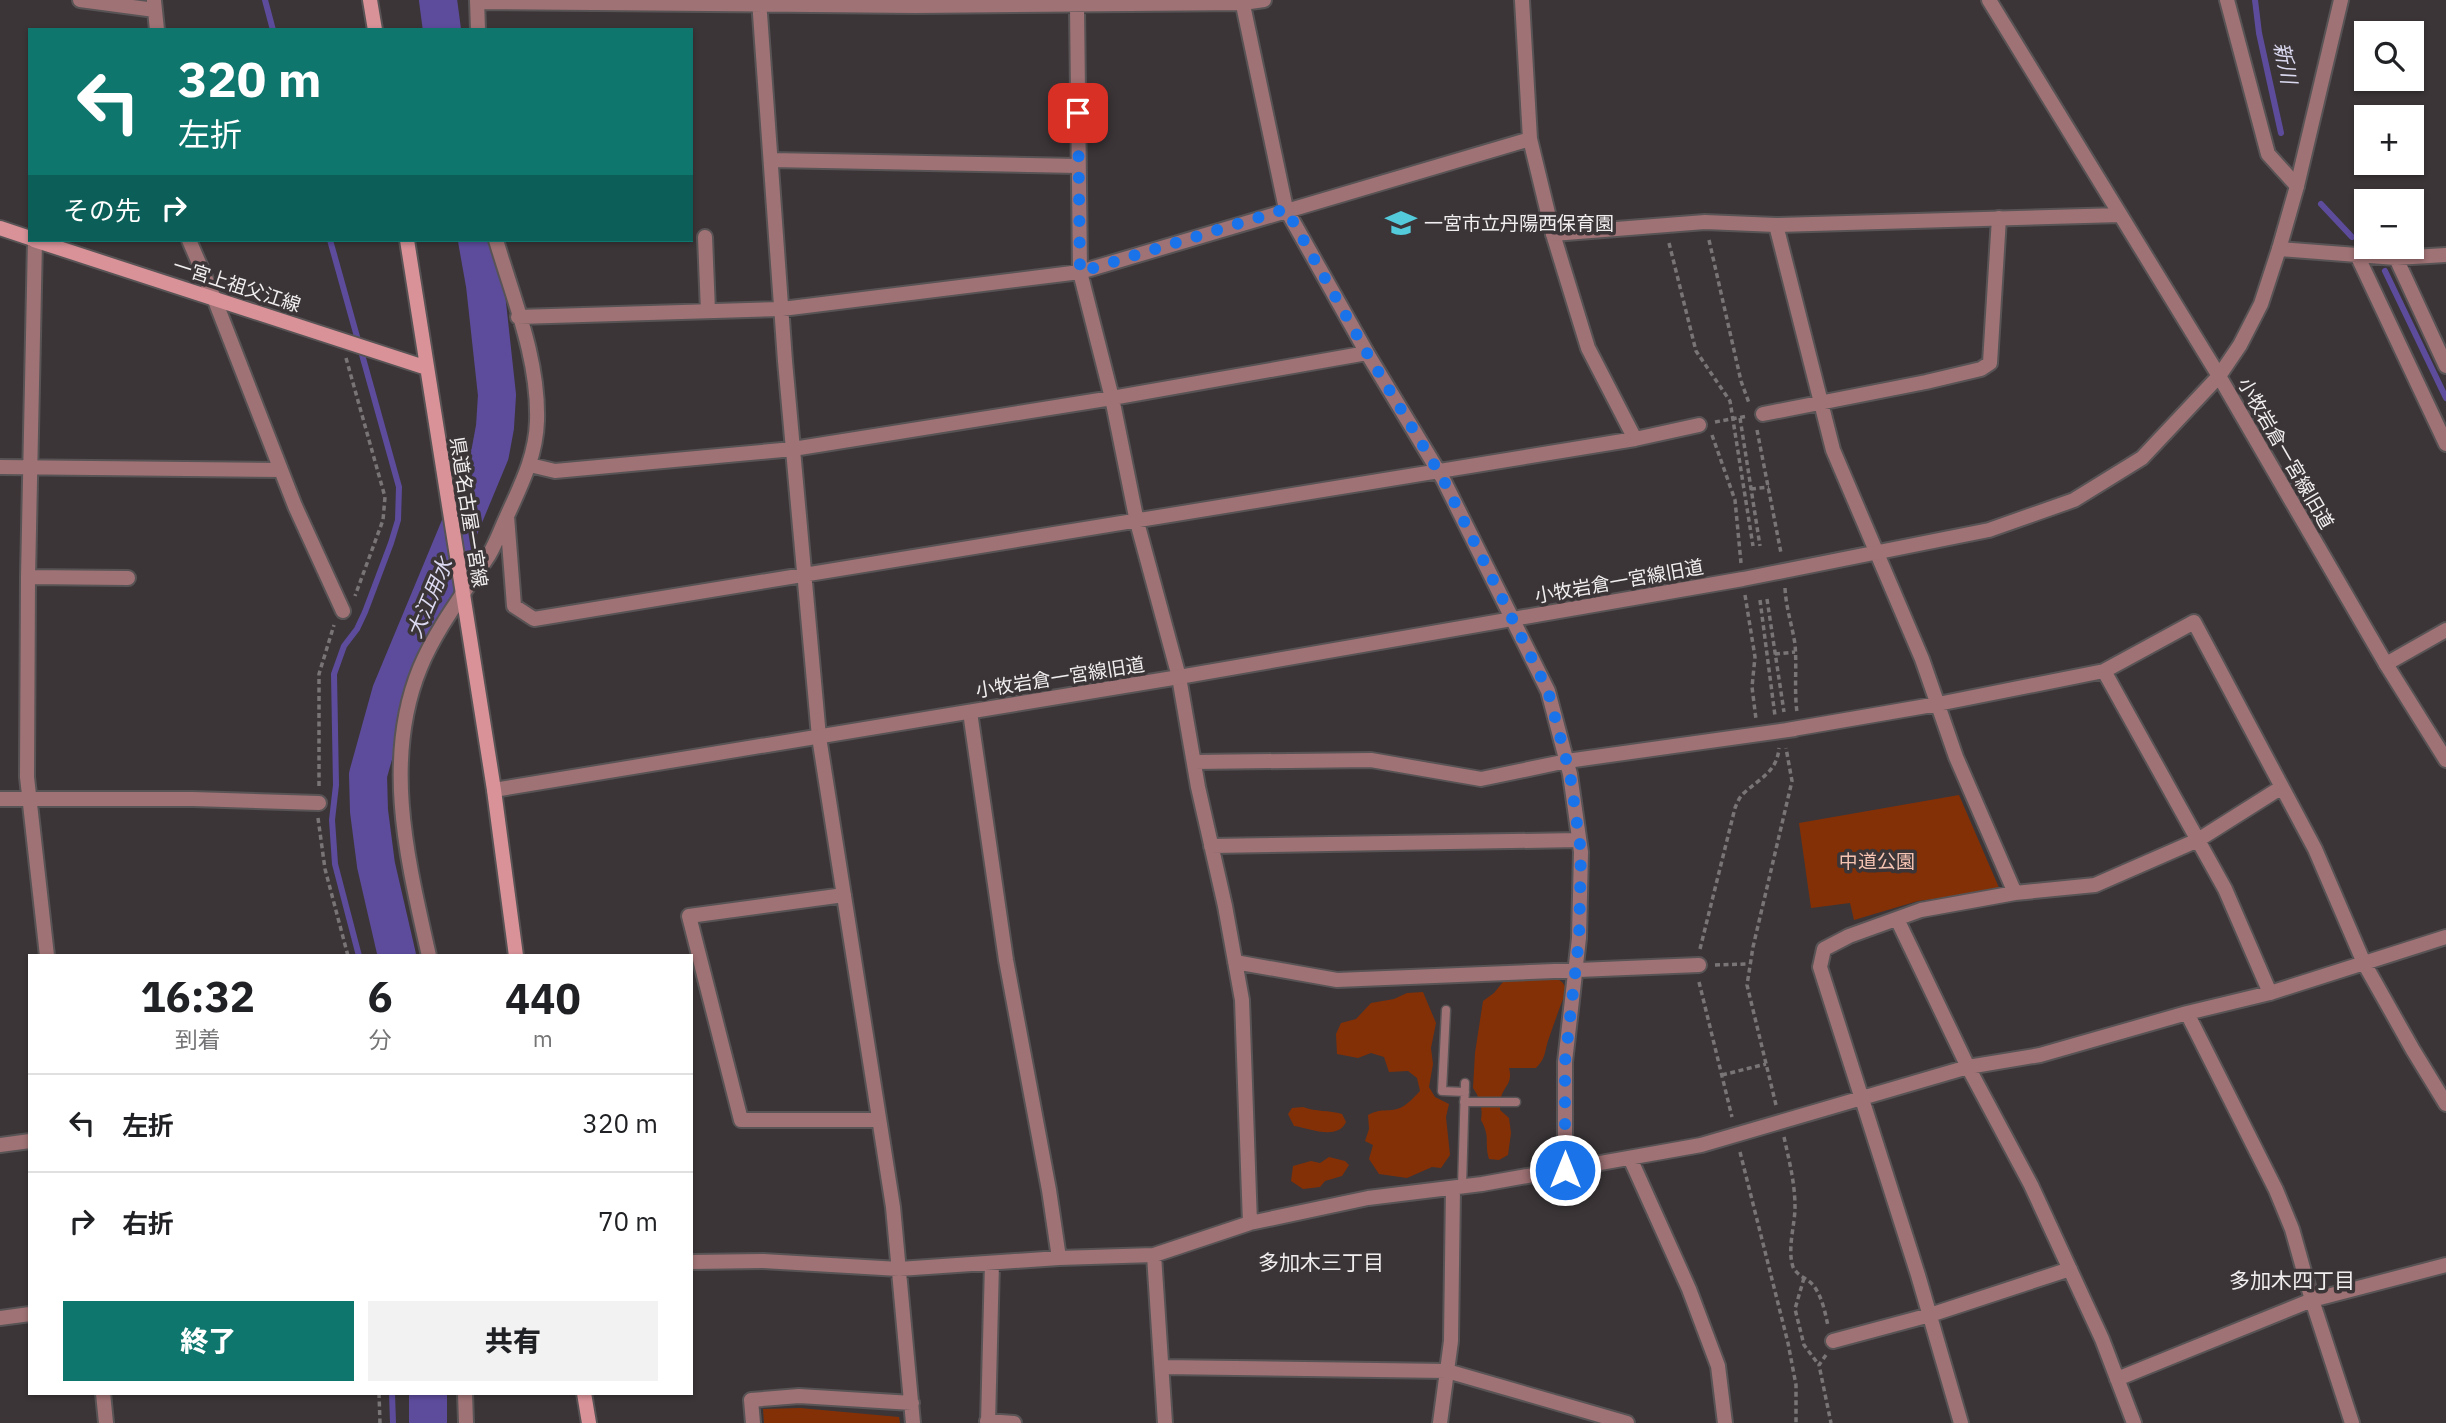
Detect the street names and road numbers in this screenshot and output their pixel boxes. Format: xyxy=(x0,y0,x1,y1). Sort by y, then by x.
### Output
street label: 一宮上祖父江線 xyxy=(170,253,304,317)
street label: 小牧岩倉一宮線旧道 xyxy=(2233,373,2339,533)
street label: 県道名古屋一宮線 xyxy=(445,435,493,589)
street label: 小牧岩倉一宮線旧道 xyxy=(1533,554,1705,608)
street label: 小牧岩倉一宮線旧道 xyxy=(974,652,1146,702)

